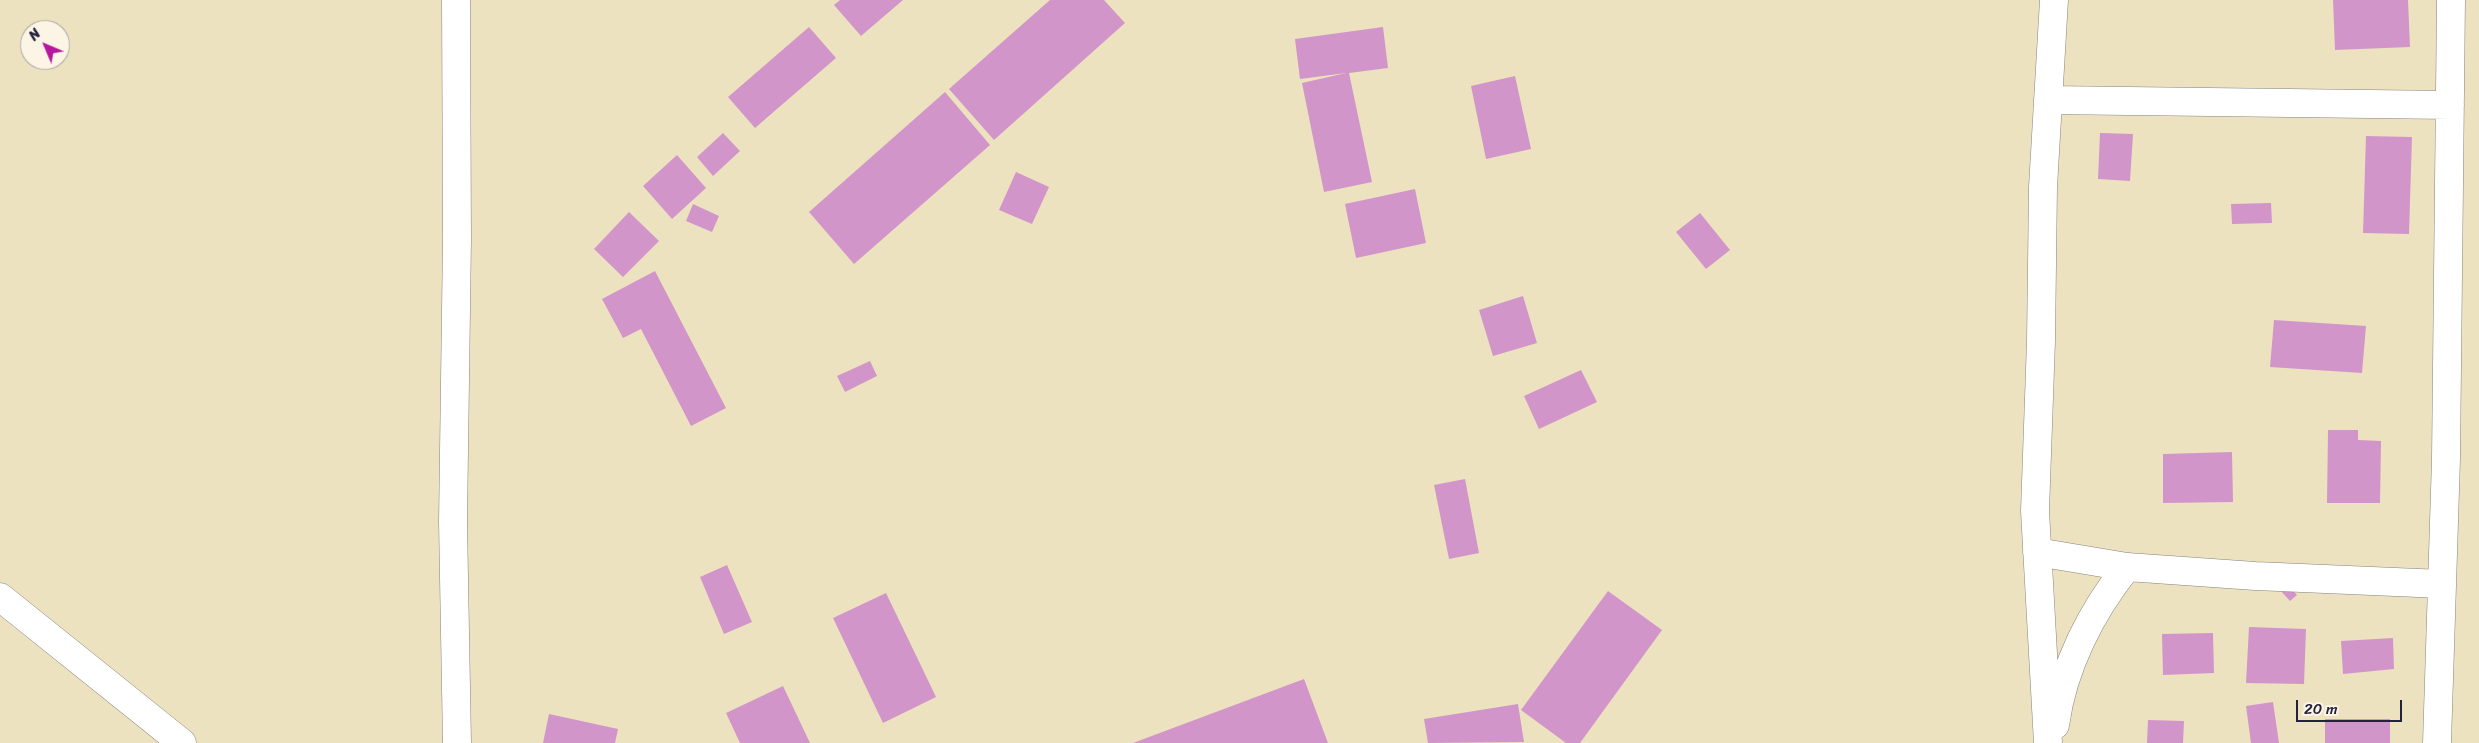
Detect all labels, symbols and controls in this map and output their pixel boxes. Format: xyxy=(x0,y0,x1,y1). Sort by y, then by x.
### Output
north arrow xyxy=(20,20,70,70)
text: N xyxy=(22,22,47,47)
scale bar xyxy=(2299,690,2405,722)
text: 20 m xyxy=(2304,696,2338,722)

